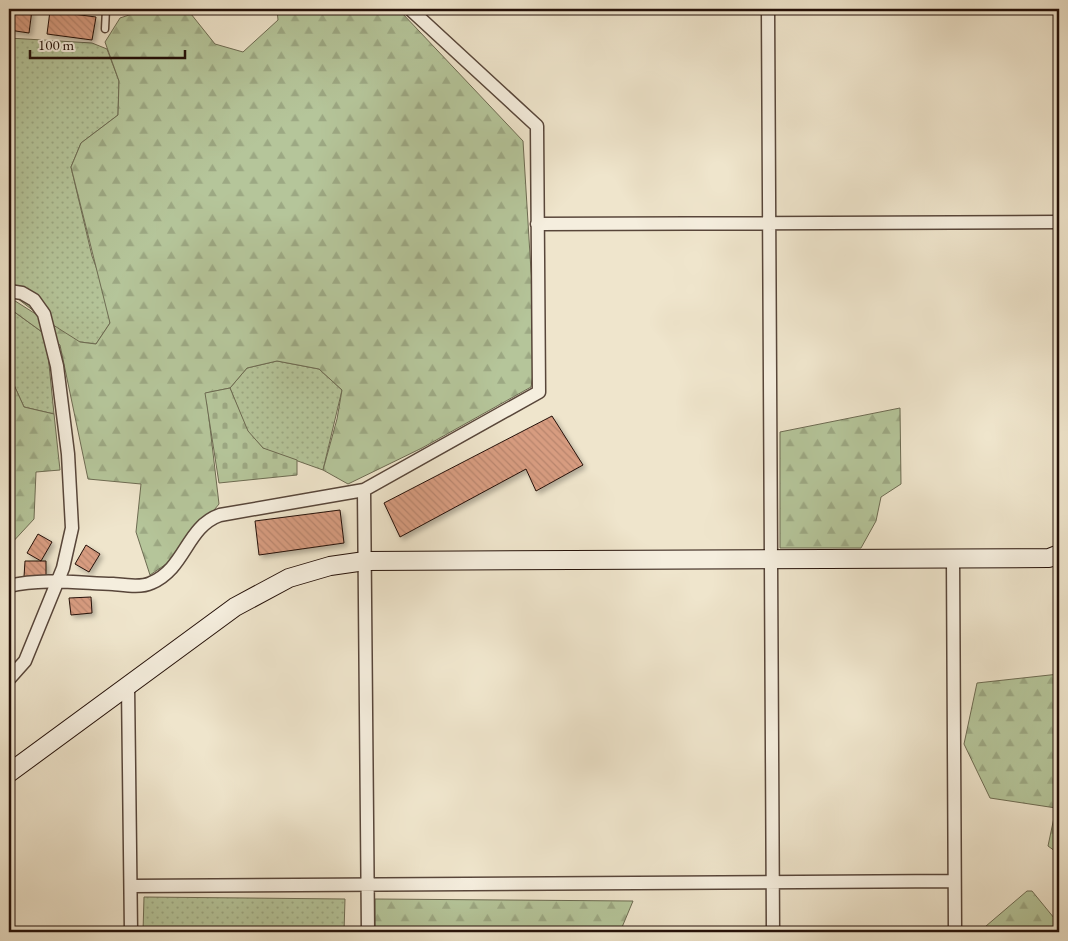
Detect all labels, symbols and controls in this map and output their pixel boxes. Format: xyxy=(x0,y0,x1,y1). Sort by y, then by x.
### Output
scale bar xyxy=(30,28,185,60)
text: 100 m xyxy=(38,35,75,54)

